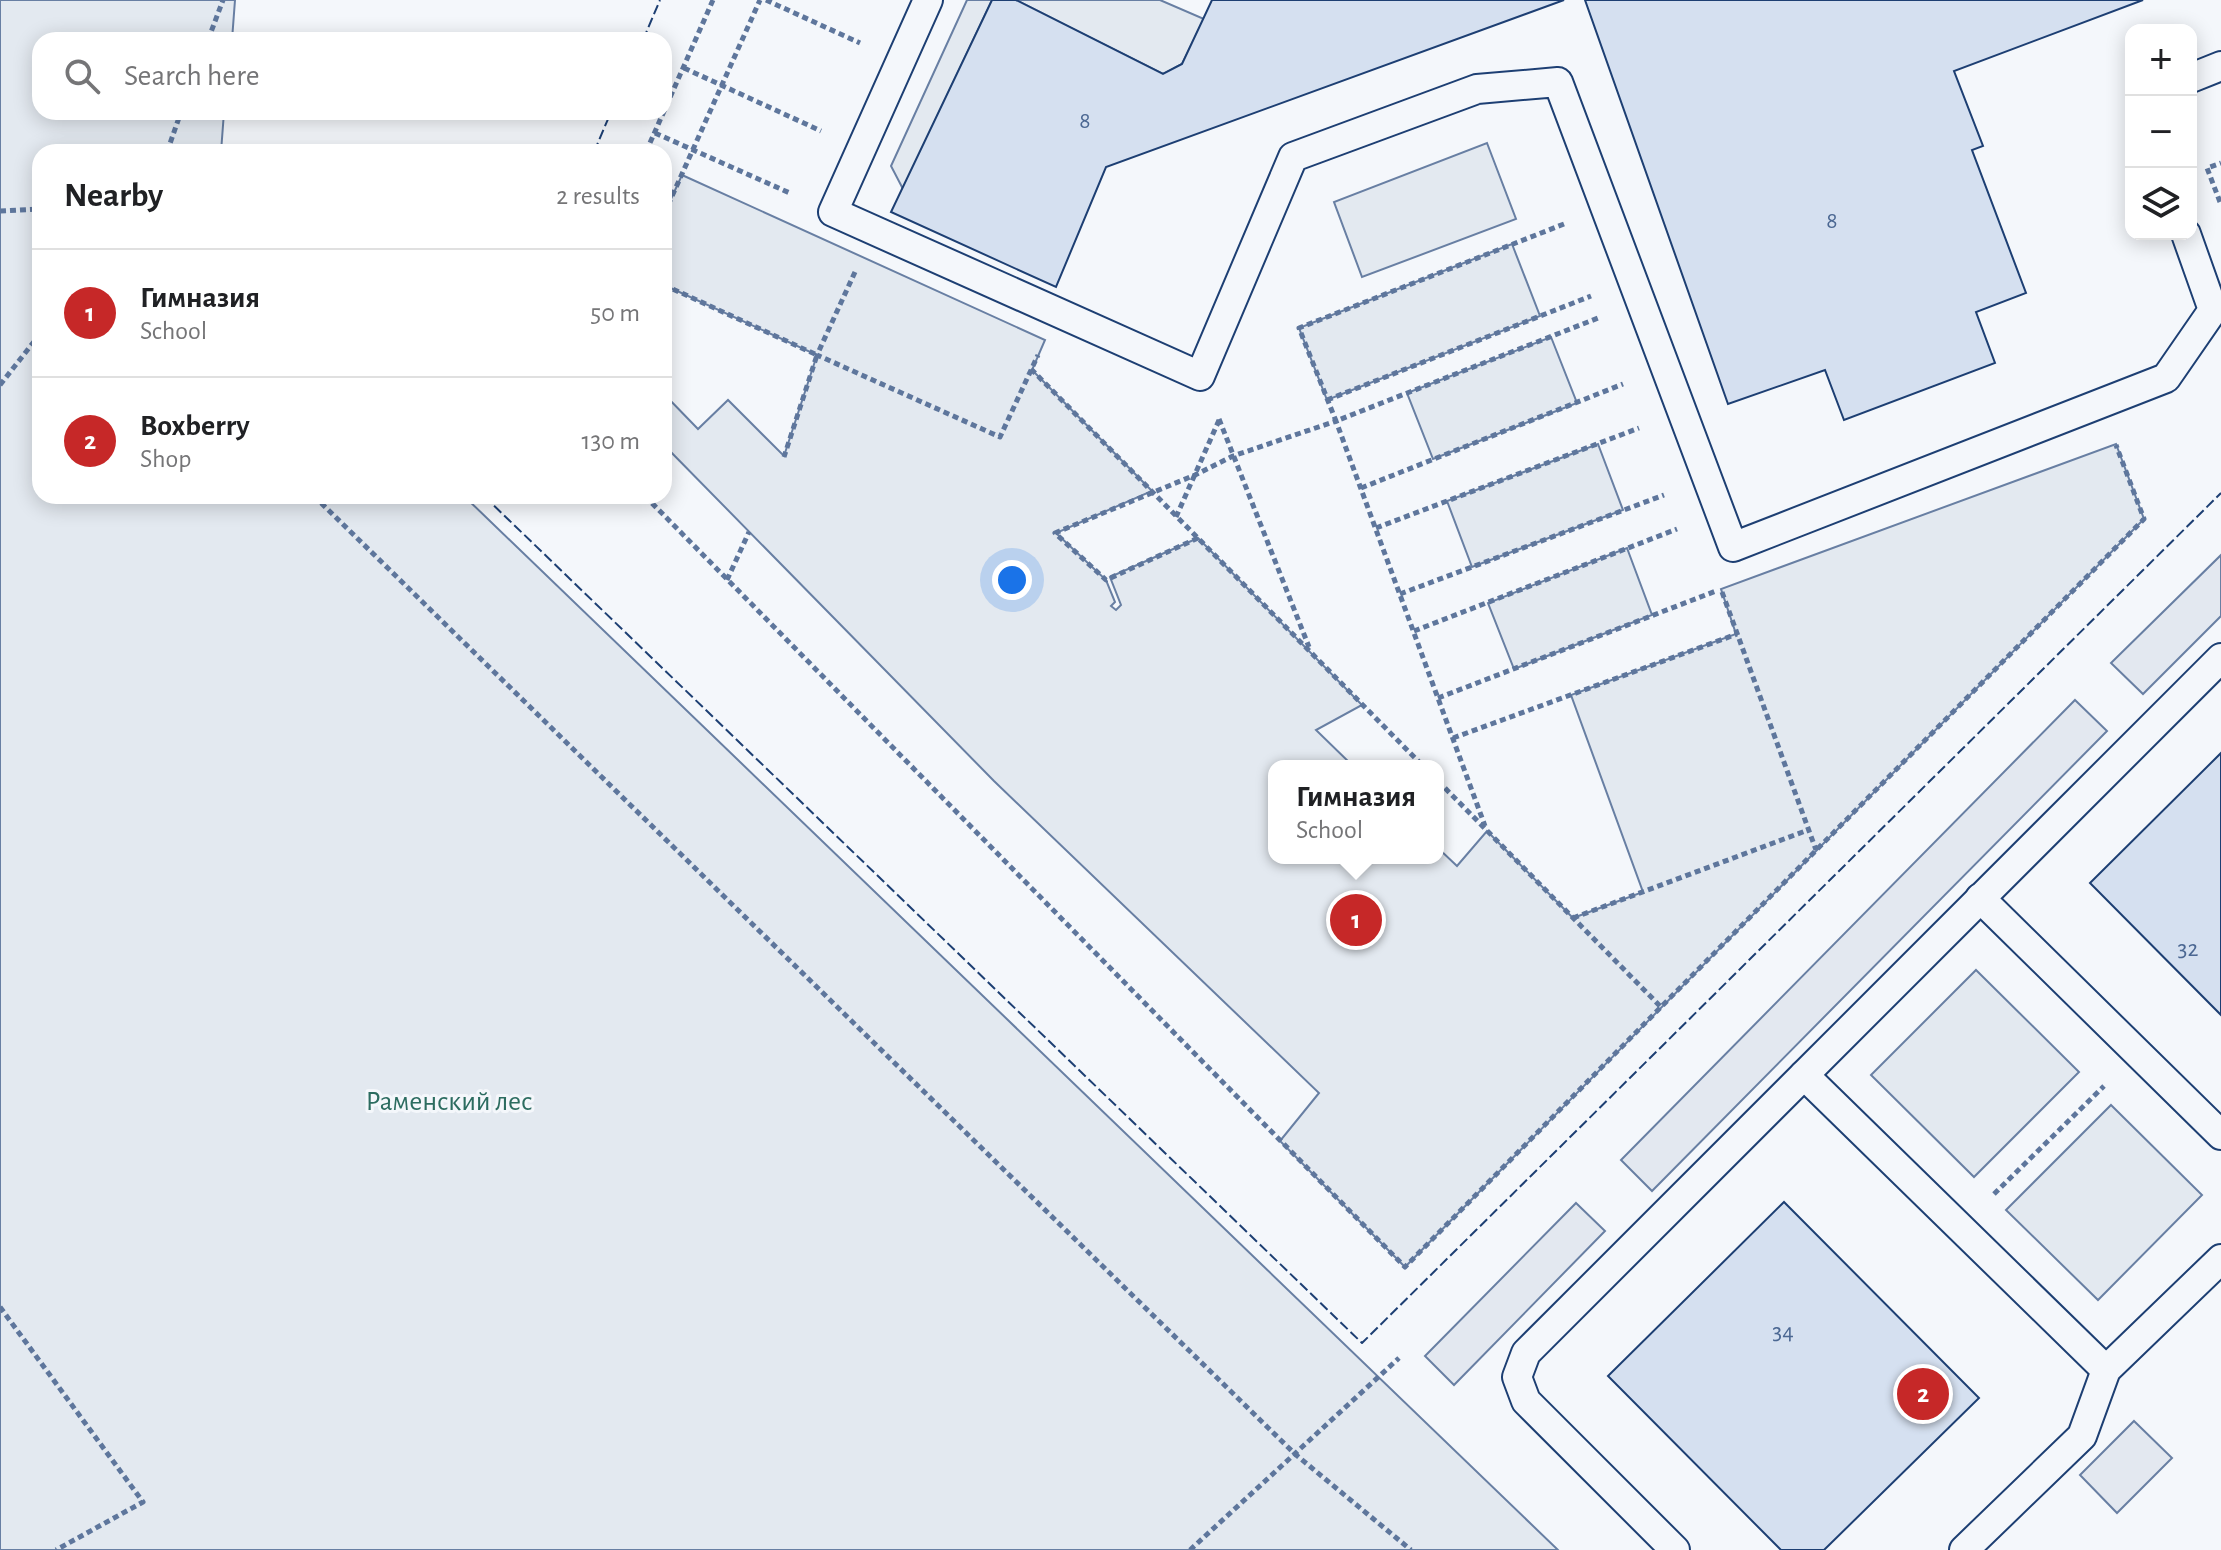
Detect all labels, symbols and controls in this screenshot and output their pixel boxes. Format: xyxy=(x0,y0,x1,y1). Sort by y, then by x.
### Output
map controls xyxy=(2125,24,2197,240)
button: + xyxy=(2125,24,2197,96)
search box xyxy=(32,32,672,120)
icon: search xyxy=(60,54,104,98)
text: Search here xyxy=(124,61,260,91)
button: − xyxy=(2125,96,2197,168)
house number: 8 xyxy=(1079,109,1091,133)
button: layers xyxy=(2125,168,2197,240)
text: Nearby xyxy=(64,179,163,213)
text: 2 results xyxy=(556,183,640,209)
house number: 8 xyxy=(1826,209,1838,233)
text: Гимназия xyxy=(140,283,260,313)
text: 1 xyxy=(85,300,95,326)
text: 50 m xyxy=(590,300,640,326)
text: School xyxy=(140,318,207,344)
text: Boxberry xyxy=(140,411,250,441)
text: 2 xyxy=(84,428,96,454)
text: 130 m xyxy=(582,428,640,454)
text: Shop xyxy=(140,446,192,472)
your location xyxy=(992,560,1032,600)
popup xyxy=(1268,760,1444,864)
text: Гимназия xyxy=(1296,782,1416,812)
text: School xyxy=(1296,817,1363,843)
pin: 1 xyxy=(1330,890,1382,950)
house number: 32 xyxy=(2178,937,2198,961)
park label: Раменский лес xyxy=(366,1088,532,1116)
house number: 34 xyxy=(1772,1320,1794,1344)
pin: 2 xyxy=(1897,1364,1949,1424)

